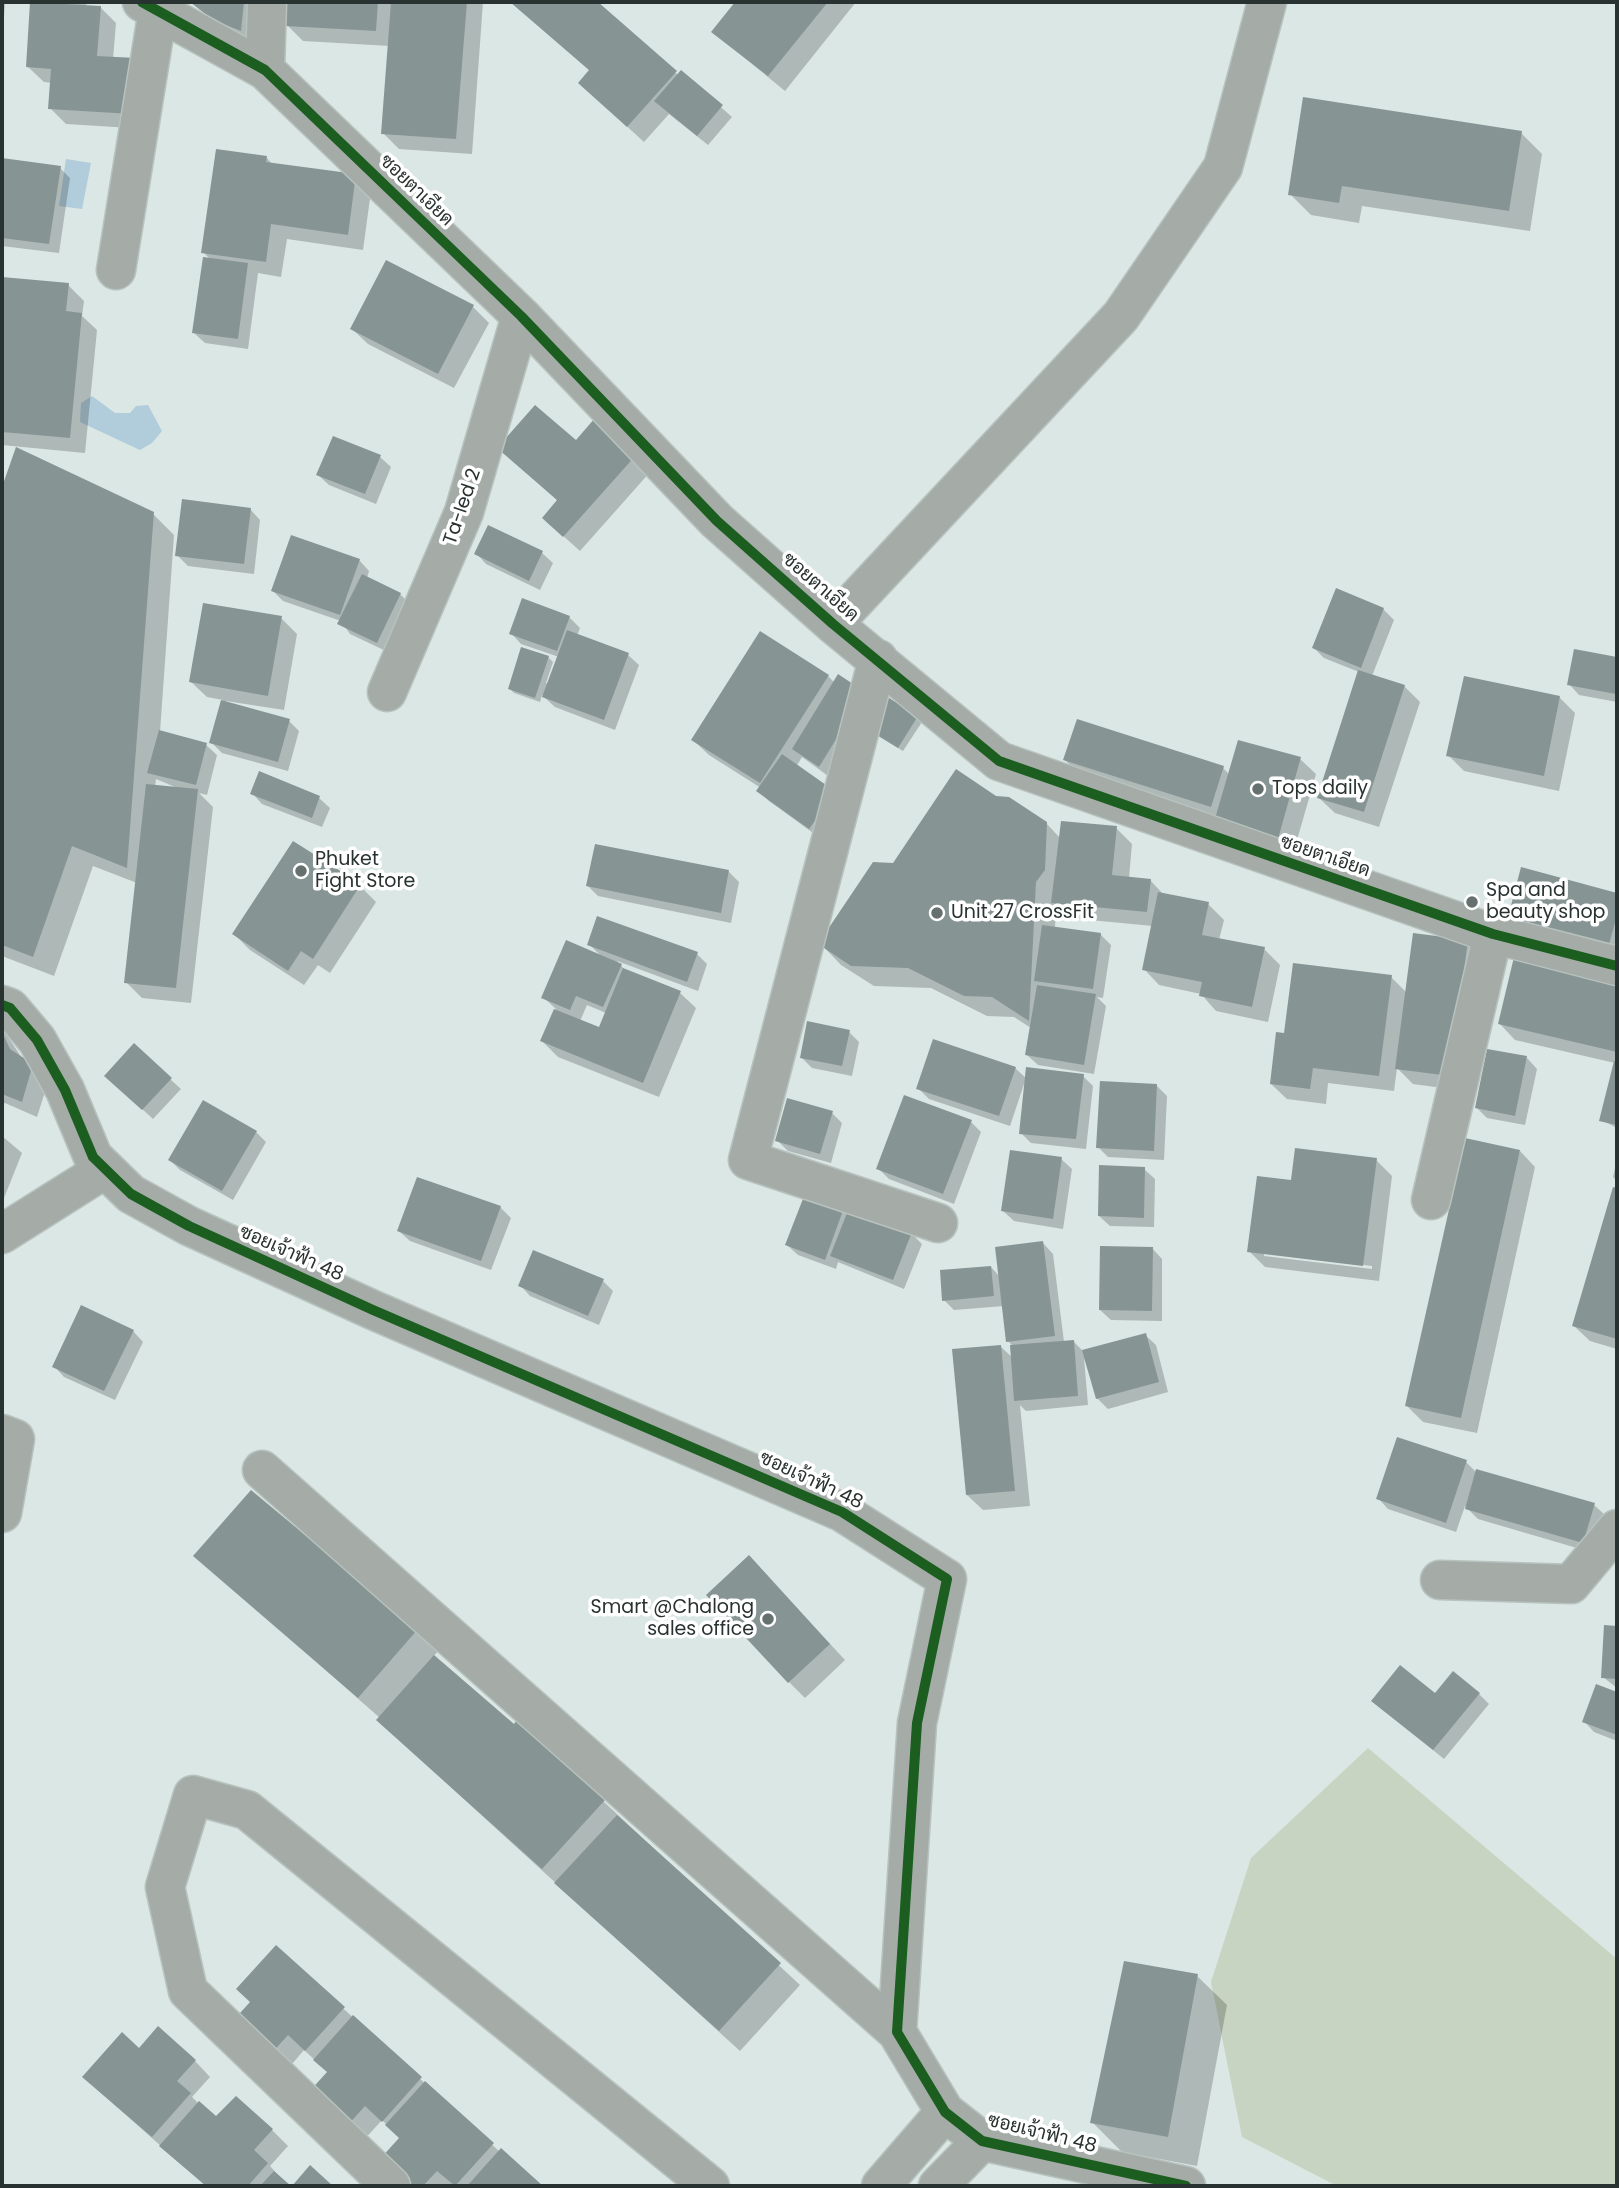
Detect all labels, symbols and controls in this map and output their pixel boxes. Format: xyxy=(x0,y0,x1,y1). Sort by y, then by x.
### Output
street label: ซอยตาเอียด xyxy=(374,150,458,232)
street label: Ta-Ied 2 xyxy=(439,466,487,548)
street label: ซอยตาเอียด xyxy=(777,549,863,627)
place label: Tops daily xyxy=(1272,778,1368,800)
marker: Tops daily xyxy=(1250,781,1266,797)
street label: ซอยตาเอียด xyxy=(1277,831,1373,883)
place label: Phuket Fight Store xyxy=(315,849,415,893)
marker: Phuket Fight Store xyxy=(293,863,309,879)
place label: Spa and beauty shop xyxy=(1486,880,1605,924)
marker: Spa and beauty shop xyxy=(1464,894,1480,910)
place label: Unit 27 CrossFit xyxy=(951,902,1094,924)
marker: Unit 27 CrossFit xyxy=(929,905,945,921)
street label: ซอยเจ้าฟ้า 48 xyxy=(236,1221,346,1287)
street label: ซอยเจ้าฟ้า 48 xyxy=(756,1447,866,1515)
place label: Smart @Chalong sales office xyxy=(591,1597,754,1641)
marker: Smart @Chalong sales office xyxy=(760,1611,776,1627)
street label: ซอยเจ้าฟ้า 48 xyxy=(985,2109,1099,2159)

